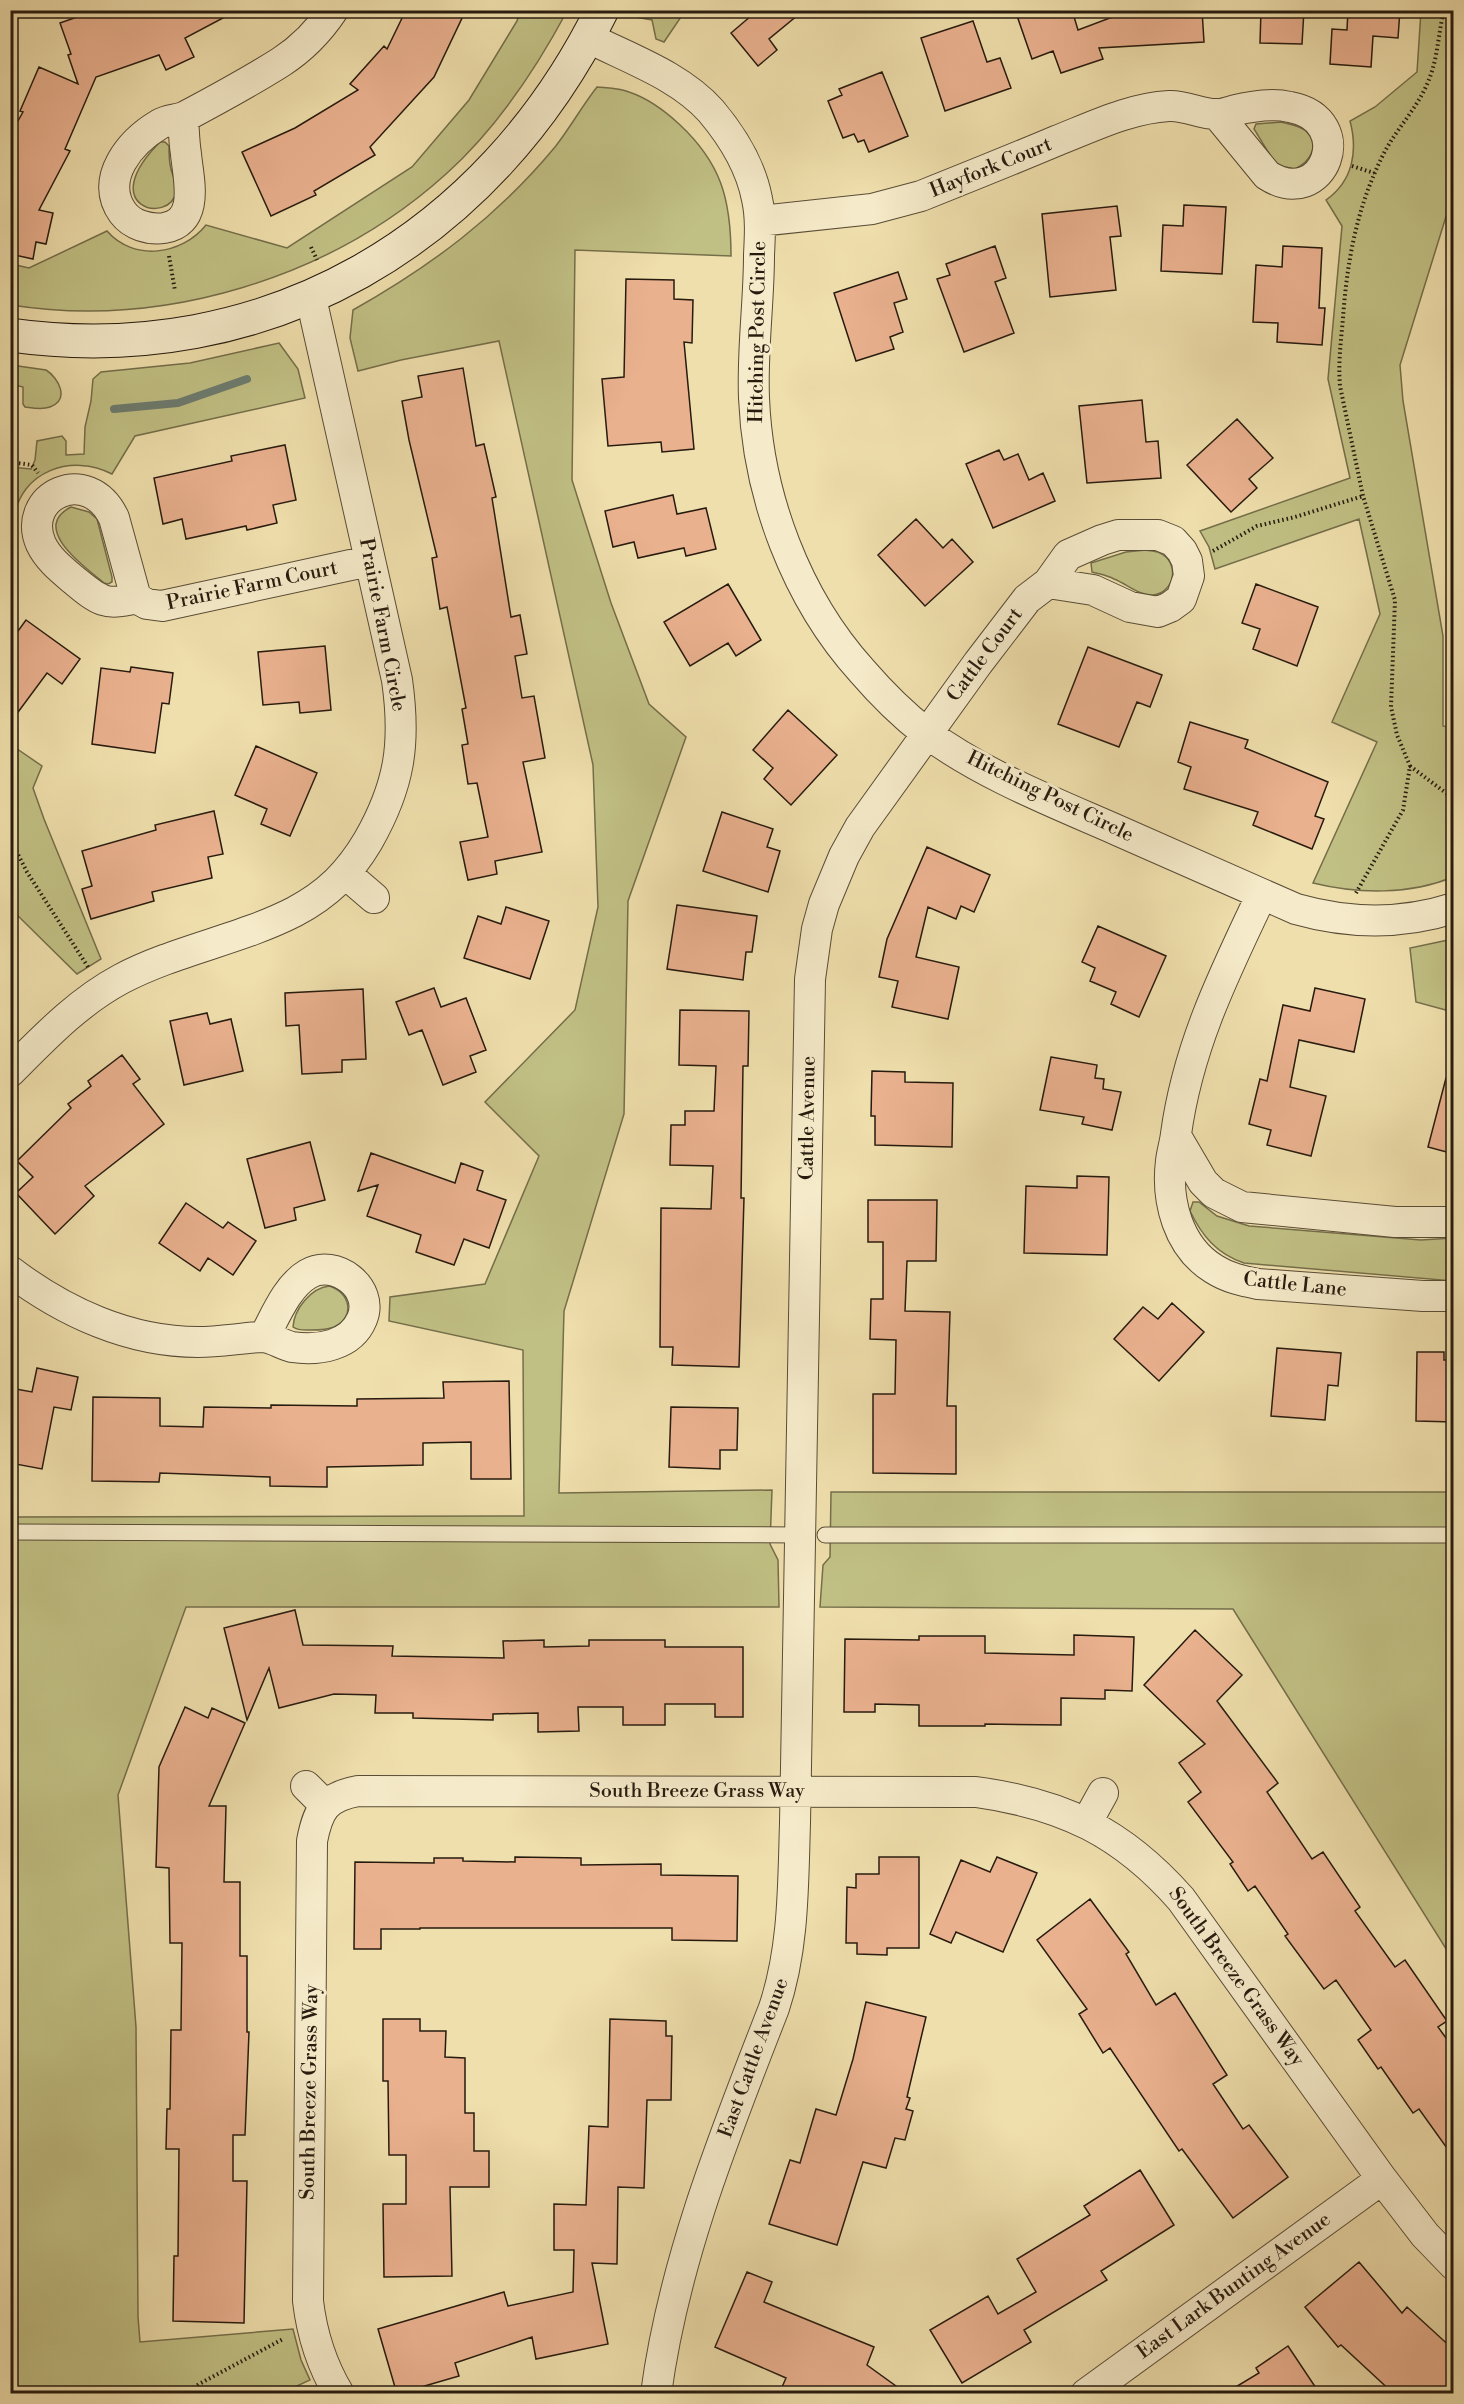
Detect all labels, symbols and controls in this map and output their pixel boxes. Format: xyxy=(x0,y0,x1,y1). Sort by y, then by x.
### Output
street label: Hayfork Court xyxy=(926,132,1056,204)
street label: Hitching Post Circle xyxy=(744,241,772,423)
street label: Prairie Farm Circle xyxy=(353,536,411,714)
street label: Prairie Farm Court xyxy=(164,556,340,616)
street label: Cattle Court xyxy=(942,603,1028,707)
street label: Hitching Post Circle xyxy=(963,746,1137,848)
street label: Cattle Avenue xyxy=(794,1056,822,1180)
street label: Cattle Lane xyxy=(1242,1267,1348,1303)
street label: South Breeze Grass Way xyxy=(589,1779,805,1804)
street label: South Breeze Grass Way xyxy=(1163,1882,1310,2072)
street label: East Cattle Avenue xyxy=(713,1975,795,2141)
street label: South Breeze Grass Way xyxy=(296,1984,324,2200)
street label: East Lark Bunting Avenue xyxy=(1132,2207,1336,2365)

